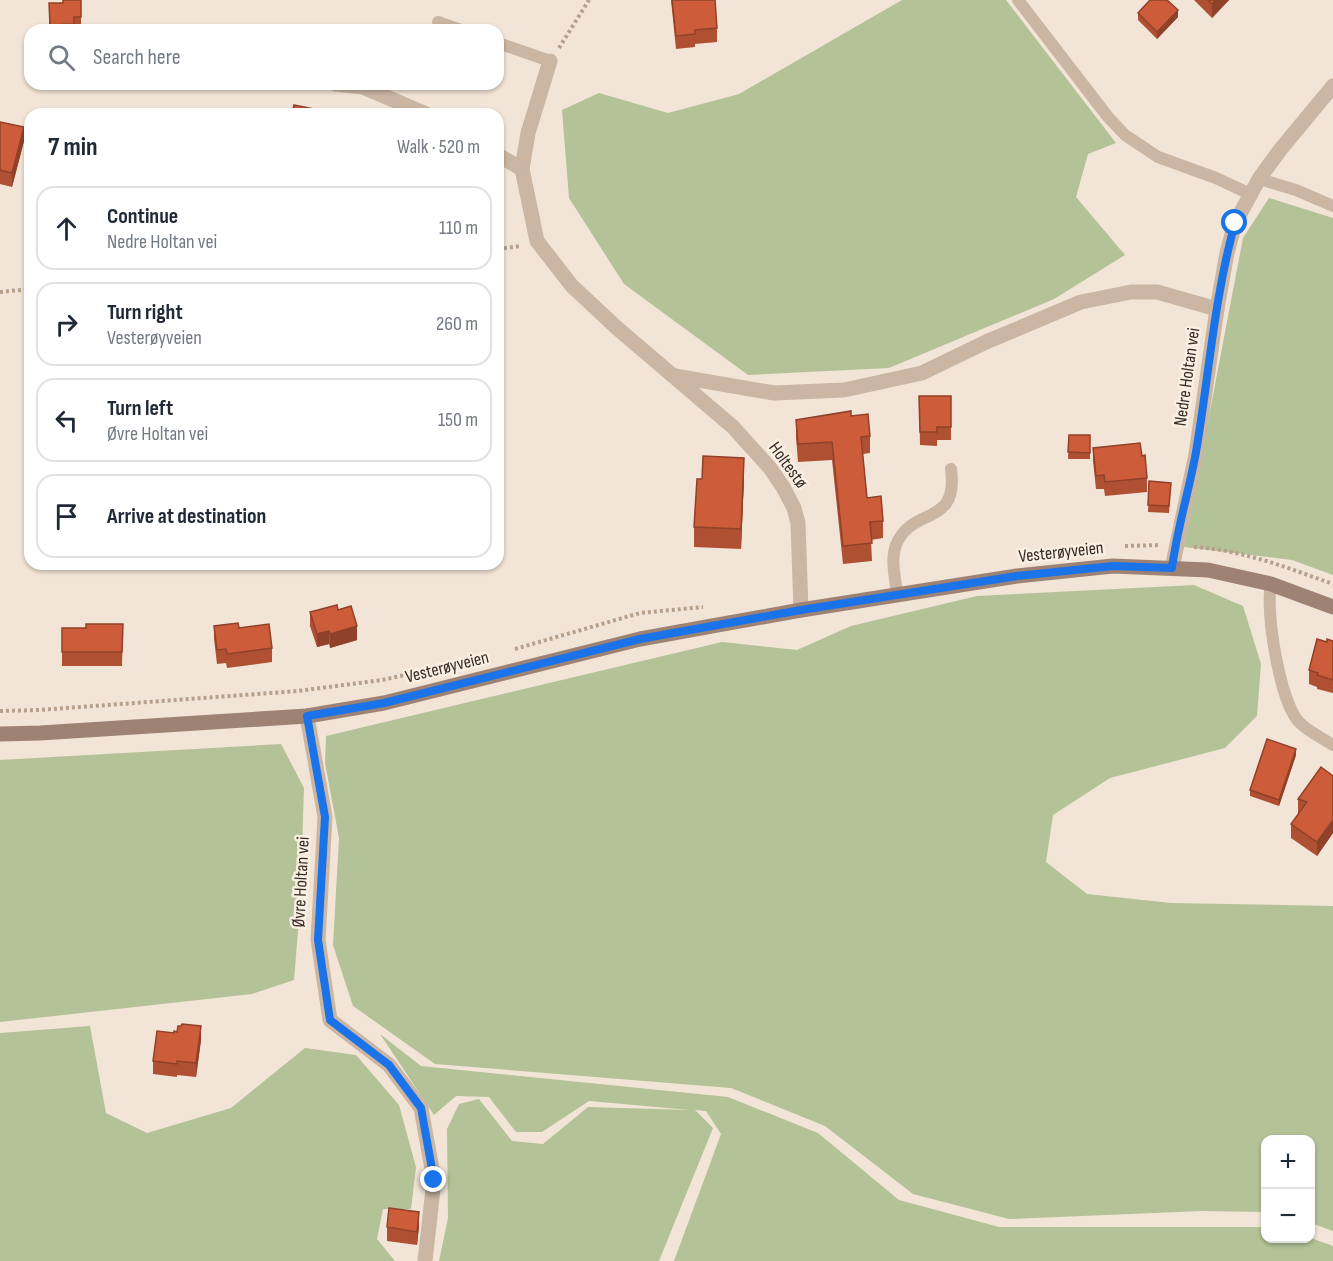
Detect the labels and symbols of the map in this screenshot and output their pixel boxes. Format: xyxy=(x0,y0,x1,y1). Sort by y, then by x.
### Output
route start xyxy=(1221,209,1247,235)
street label: Nedre Holtan vei xyxy=(1170,326,1204,428)
street label: Holtestø xyxy=(764,438,812,493)
street label: Vesterøyveien xyxy=(1017,537,1105,567)
street label: Vesterøyveien xyxy=(403,646,491,688)
street label: Øvre Holtan vei xyxy=(288,836,314,928)
route end xyxy=(420,1166,446,1192)

